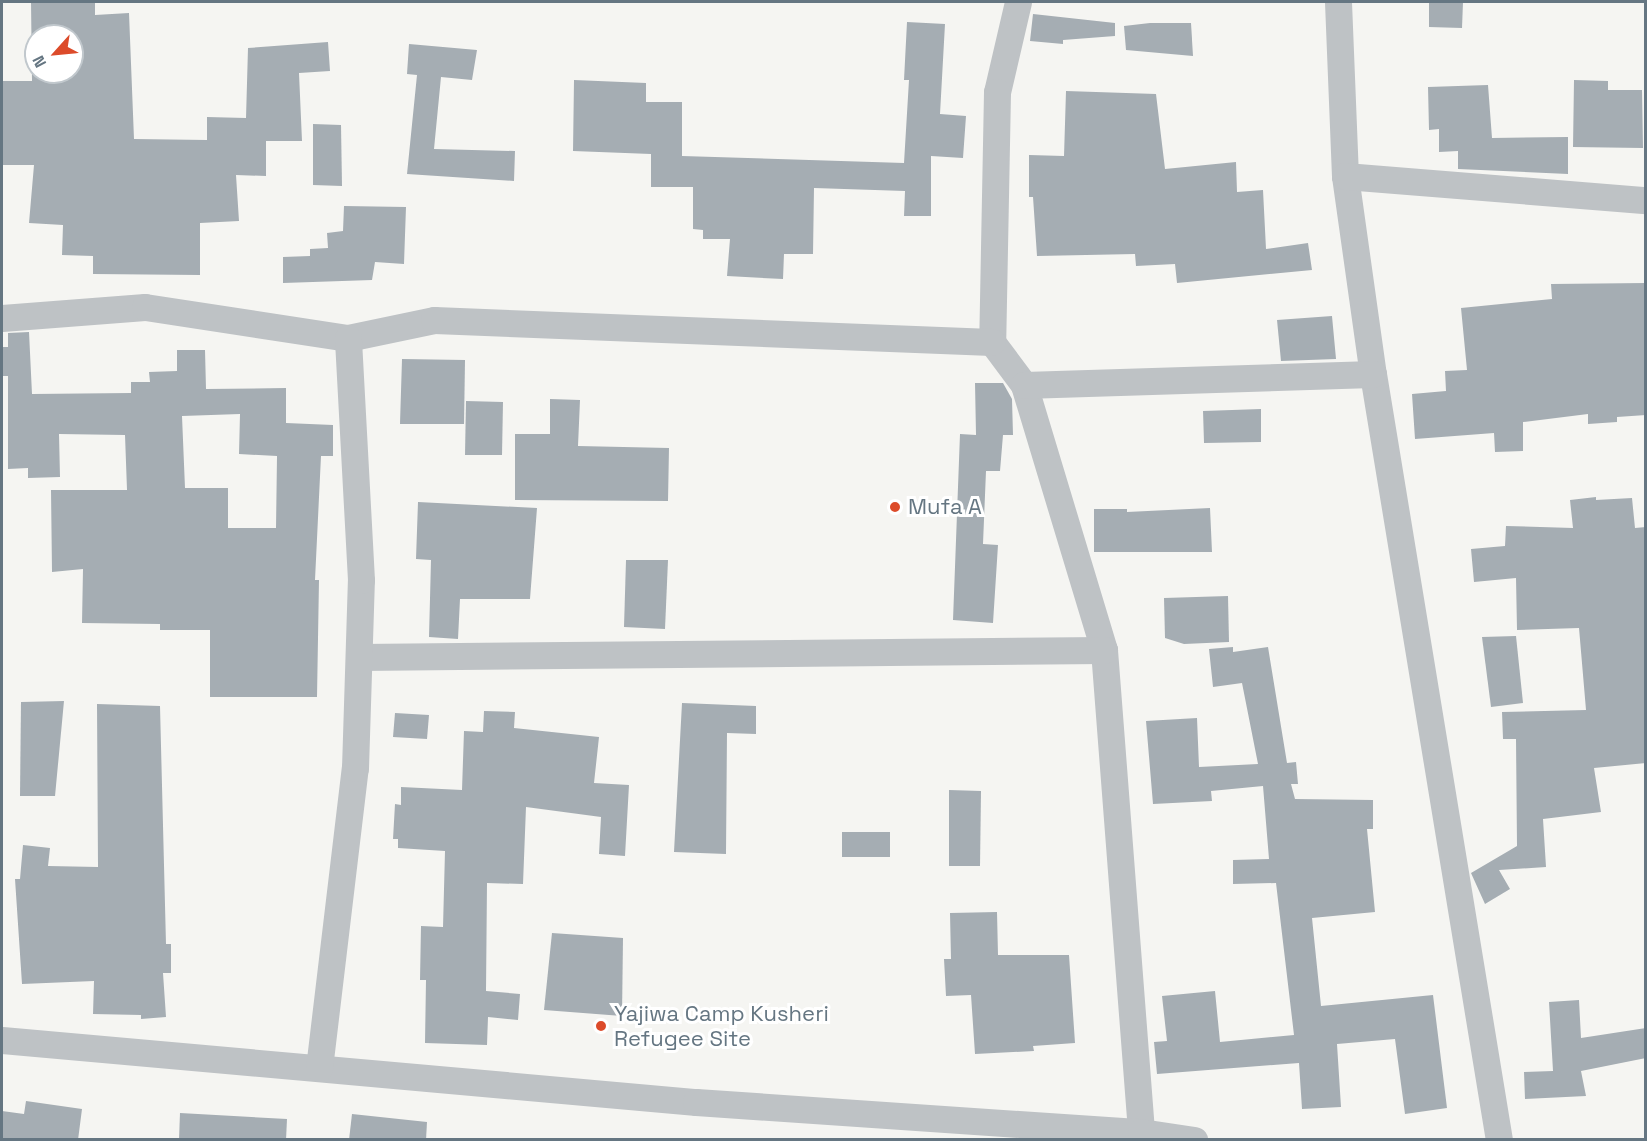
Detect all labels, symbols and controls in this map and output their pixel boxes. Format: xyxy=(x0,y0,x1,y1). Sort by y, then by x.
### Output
north arrow xyxy=(24,24,84,84)
text: N xyxy=(28,52,51,71)
place label: Mufa A xyxy=(908,494,982,520)
marker: Mufa A xyxy=(886,498,904,516)
place label: Yajiwa Camp Kusheri Refugee Site xyxy=(614,1000,829,1052)
marker: Yajiwa Camp Kusheri Refugee Site xyxy=(592,1017,610,1035)

